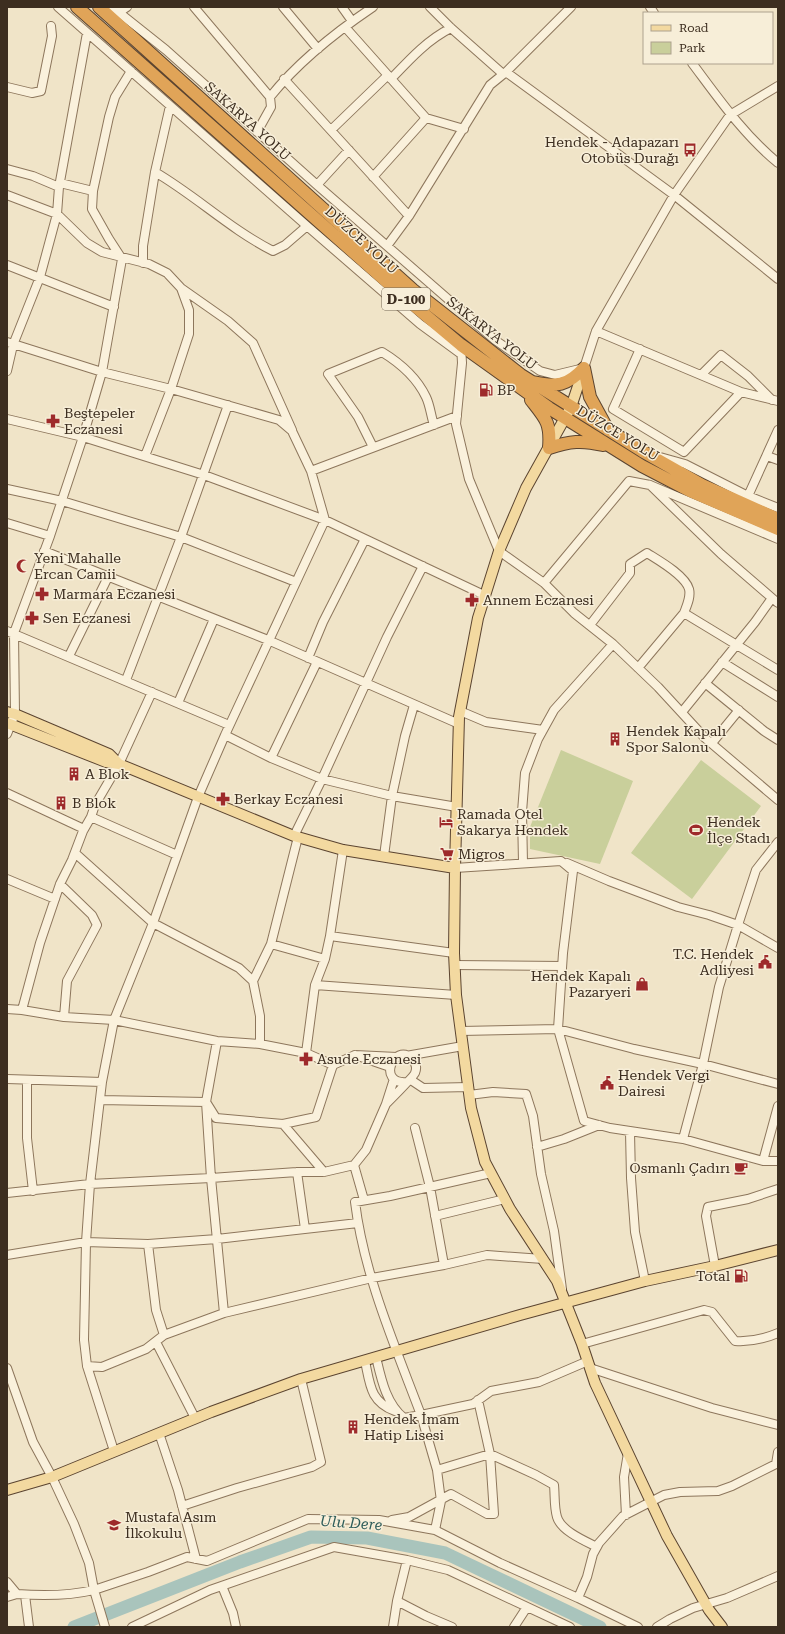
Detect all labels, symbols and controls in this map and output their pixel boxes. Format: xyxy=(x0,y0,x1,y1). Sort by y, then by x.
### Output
legend xyxy=(643,12,773,64)
text: Road xyxy=(679,21,709,35)
text: Park xyxy=(679,41,706,55)
street label: SAKARYA YOLU xyxy=(202,78,294,164)
place label: Hendek - Adapazarı Otobüs Durağı xyxy=(545,134,680,166)
bus stop icon: Hendek - Adapazarı Otobüs Durağı xyxy=(682,142,698,158)
street label: DÜZCE YOLU xyxy=(322,203,402,277)
road number: D-100 xyxy=(382,288,430,310)
street label: SAKARYA YOLU xyxy=(444,293,540,373)
fuel station icon: BP xyxy=(478,382,494,398)
place label: BP xyxy=(497,382,515,398)
street label: DÜZCE YOLU xyxy=(574,402,662,464)
place label: Beştepeler Eczanesi xyxy=(64,405,135,437)
pharmacy icon: Beştepeler Eczanesi xyxy=(45,413,61,429)
place label: Yeni Mahalle Ercan Camii xyxy=(34,550,121,582)
mosque icon: Yeni Mahalle Ercan Camii xyxy=(15,558,31,574)
pharmacy icon: Marmara Eczanesi xyxy=(34,586,50,602)
place label: Marmara Eczanesi xyxy=(53,586,176,602)
pharmacy icon: Annem Eczanesi xyxy=(464,592,480,608)
place label: Annem Eczanesi xyxy=(483,592,594,608)
pharmacy icon: Sen Eczanesi xyxy=(24,610,40,626)
place label: Sen Eczanesi xyxy=(43,610,132,626)
place label: Hendek Kapalı Spor Salonu xyxy=(626,723,727,755)
building icon: Hendek Kapalı Spor Salonu xyxy=(607,731,623,747)
building icon: A Blok xyxy=(66,766,82,782)
place label: A Blok xyxy=(85,766,130,782)
pharmacy icon: Berkay Eczanesi xyxy=(215,791,231,807)
place label: Berkay Eczanesi xyxy=(234,791,344,807)
building icon: B Blok xyxy=(53,795,69,811)
place label: B Blok xyxy=(72,795,116,811)
place label: Ramada Otel Sakarya Hendek xyxy=(457,806,568,838)
hotel icon: Ramada Otel Sakarya Hendek xyxy=(438,814,454,830)
place label: Hendek İlçe Stadı xyxy=(707,814,771,846)
sports icon: Hendek İlçe Stadı xyxy=(688,822,704,838)
supermarket icon: Migros xyxy=(439,846,455,862)
place label: Migros xyxy=(458,846,505,862)
place label: T.C. Hendek Adliyesi xyxy=(673,946,755,978)
public building icon: T.C. Hendek Adliyesi xyxy=(757,954,773,970)
place label: Hendek Kapalı Pazaryeri xyxy=(531,968,632,1000)
shop icon: Hendek Kapalı Pazaryeri xyxy=(634,976,650,992)
pharmacy icon: Asude Eczanesi xyxy=(298,1051,314,1067)
place label: Asude Eczanesi xyxy=(317,1051,422,1067)
place label: Hendek Vergi Dairesi xyxy=(618,1067,710,1099)
public building icon: Hendek Vergi Dairesi xyxy=(599,1075,615,1091)
place label: Osmanlı Çadırı xyxy=(630,1160,731,1176)
cafe icon: Osmanlı Çadırı xyxy=(733,1160,749,1176)
place label: Total xyxy=(696,1268,731,1284)
fuel station icon: Total xyxy=(733,1268,749,1284)
place label: Hendek İmam Hatip Lisesi xyxy=(364,1411,460,1443)
building icon: Hendek İmam Hatip Lisesi xyxy=(345,1419,361,1435)
place label: Mustafa Asım İlkokulu xyxy=(125,1509,217,1541)
water label: Ulu Dere xyxy=(319,1512,383,1534)
school or university icon: Mustafa Asım İlkokulu xyxy=(106,1517,122,1533)

